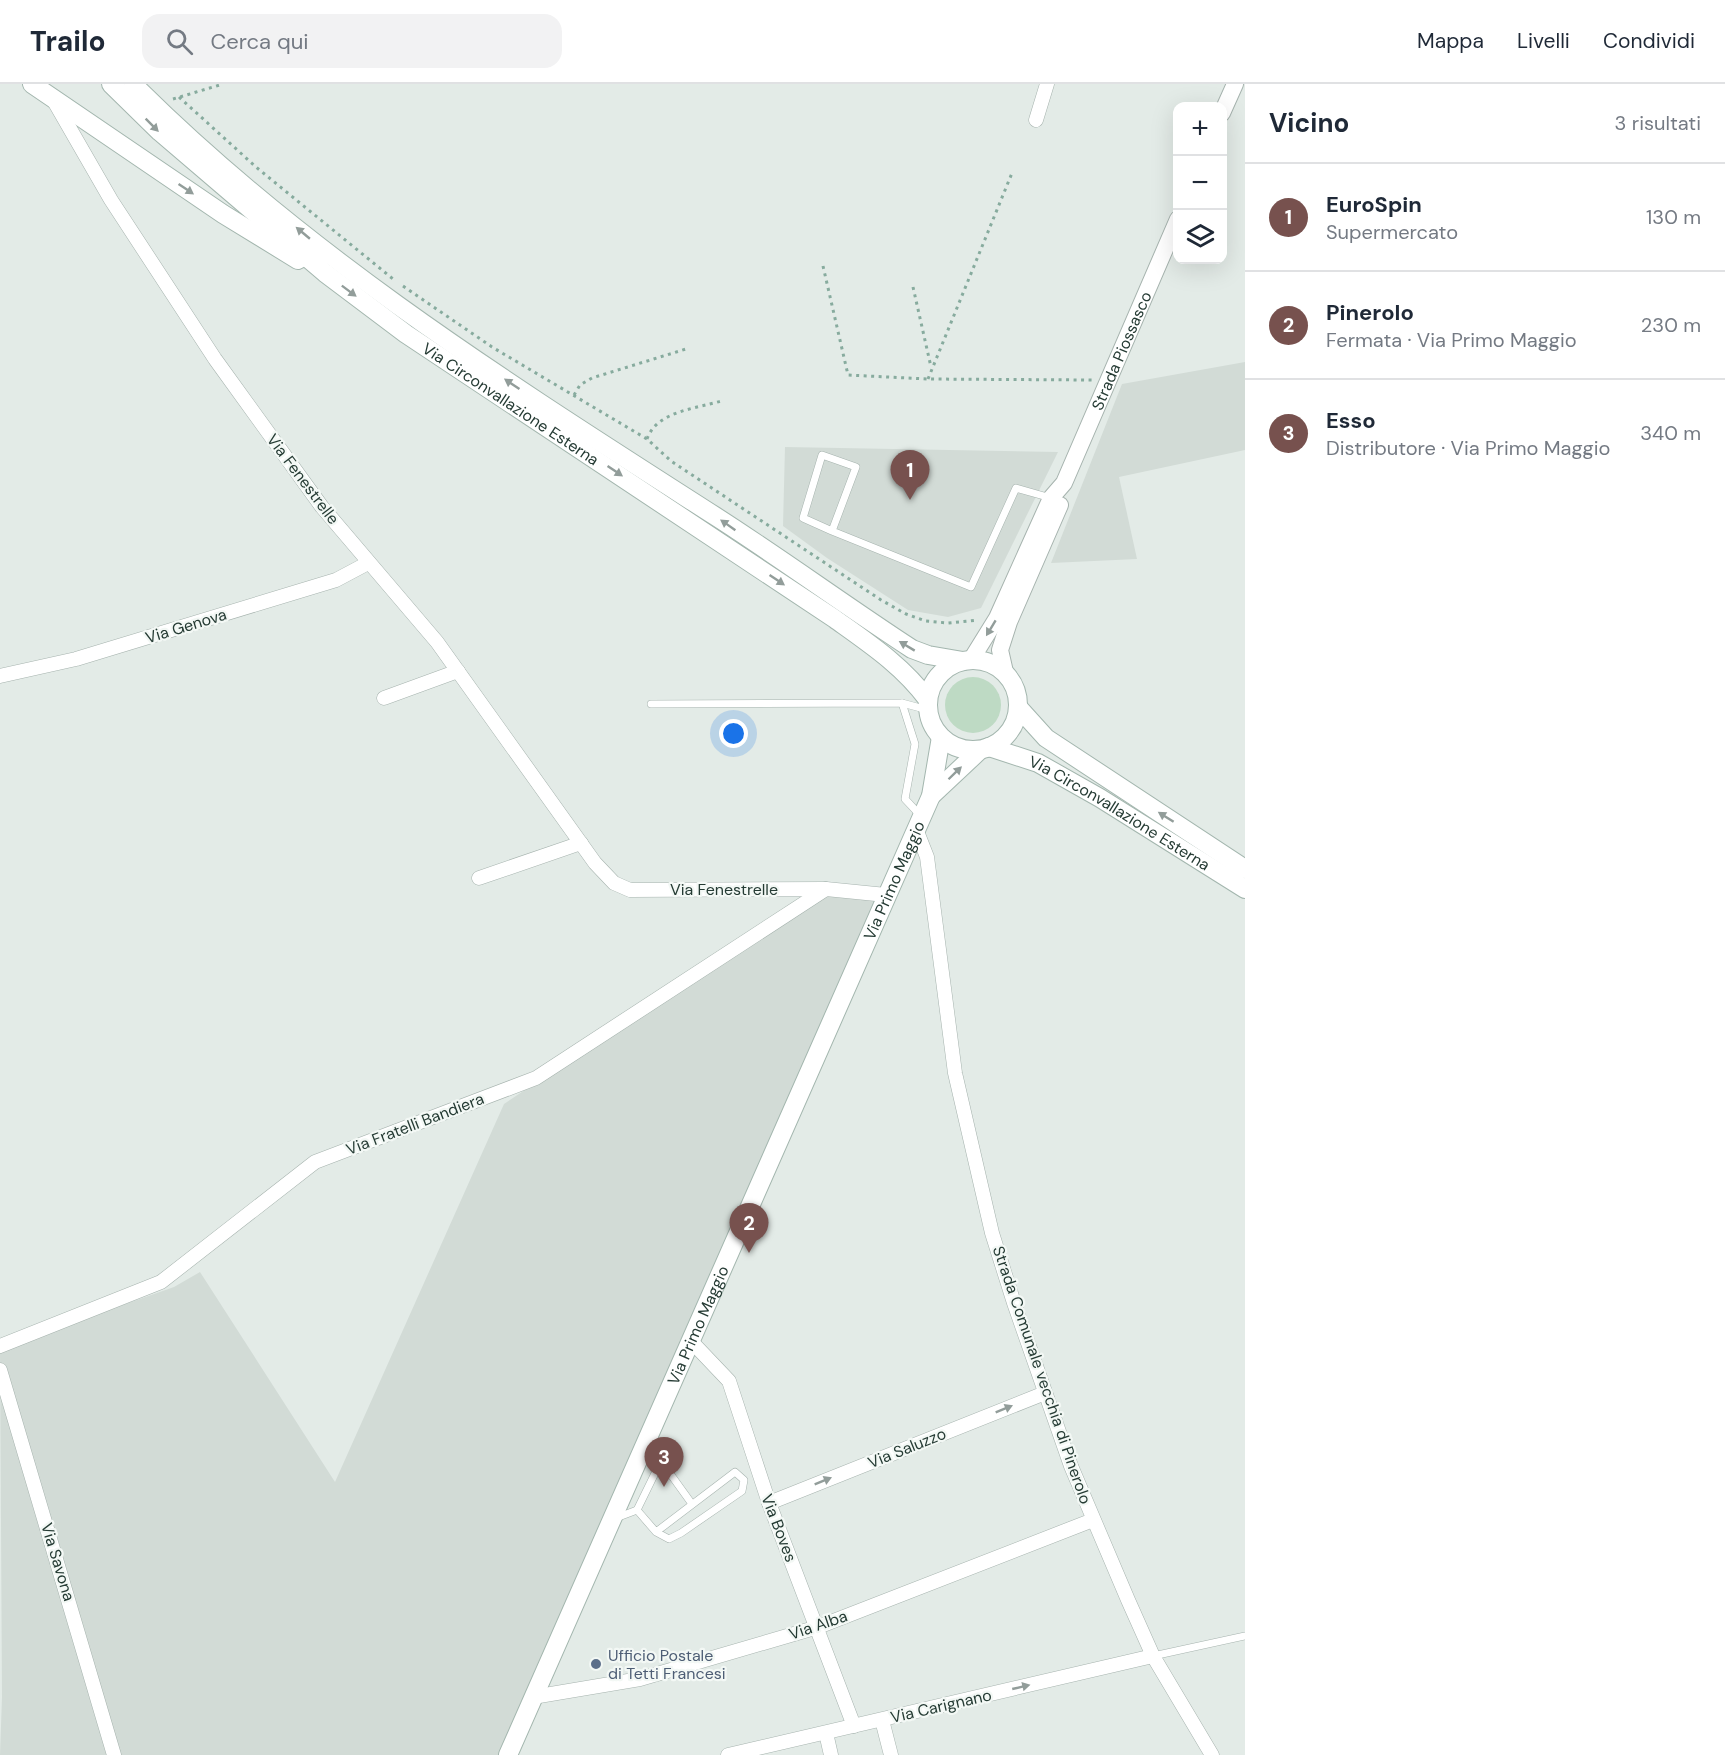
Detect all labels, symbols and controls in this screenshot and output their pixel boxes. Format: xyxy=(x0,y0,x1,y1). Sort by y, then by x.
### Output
search box xyxy=(142,14,562,68)
text: Trailo xyxy=(30,23,106,60)
icon: search xyxy=(163,25,196,58)
text: Cerca qui xyxy=(211,27,309,56)
text: Mappa xyxy=(1417,27,1484,55)
text: Livelli xyxy=(1517,27,1570,55)
text: Condividi xyxy=(1603,27,1695,55)
map controls xyxy=(1173,102,1227,264)
button: + xyxy=(1173,102,1227,156)
text: Vicino xyxy=(1269,106,1349,140)
text: 3 risultati xyxy=(1615,110,1701,136)
one-way arrow xyxy=(145,118,159,132)
button: − xyxy=(1173,156,1227,210)
one-way arrow xyxy=(178,183,194,195)
text: EuroSpin xyxy=(1326,190,1422,219)
text: 1 xyxy=(1285,204,1292,230)
text: 130 m xyxy=(1646,204,1701,230)
button: layers xyxy=(1173,210,1227,264)
text: Supermercato xyxy=(1326,219,1458,245)
one-way arrow xyxy=(295,228,310,240)
one-way arrow xyxy=(342,285,357,297)
street label: Strada Piossasco xyxy=(1086,288,1156,413)
text: Pinerolo xyxy=(1326,298,1414,327)
text: 2 xyxy=(1283,312,1294,338)
text: 230 m xyxy=(1641,312,1701,338)
text: Fermata · Via Primo Maggio xyxy=(1326,327,1577,353)
street label: Via Circonvallazione Esterna xyxy=(419,337,603,470)
one-way arrow xyxy=(504,378,520,390)
text: Esso xyxy=(1326,406,1376,435)
text: 3 xyxy=(1282,420,1295,446)
text: 340 m xyxy=(1640,420,1701,446)
street label: Via Fenestrelle xyxy=(262,430,344,528)
text: Distributore · Via Primo Maggio xyxy=(1326,435,1610,461)
pin: 1 xyxy=(890,450,930,500)
one-way arrow xyxy=(607,466,623,477)
one-way arrow xyxy=(720,520,736,531)
one-way arrow xyxy=(769,574,785,585)
street label: Via Genova xyxy=(143,604,229,648)
one-way arrow xyxy=(985,620,996,636)
one-way arrow xyxy=(899,640,915,651)
your location xyxy=(719,719,748,748)
street label: Via Circonvallazione Esterna xyxy=(1027,750,1214,875)
one-way arrow xyxy=(948,766,963,780)
one-way arrow xyxy=(1158,811,1174,822)
street label: Via Primo Maggio xyxy=(858,818,929,943)
street label: Via Fenestrelle xyxy=(670,879,778,900)
street label: Via Fratelli Bandiera xyxy=(343,1088,487,1160)
pin: 2 xyxy=(730,1204,768,1253)
street label: Strada Comunale vecchia di Pinerolo xyxy=(988,1243,1096,1507)
street label: Via Primo Maggio xyxy=(662,1262,733,1388)
one-way arrow xyxy=(996,1404,1014,1414)
street label: Via Saluzzo xyxy=(865,1423,949,1473)
pin: 3 xyxy=(644,1438,684,1487)
one-way arrow xyxy=(815,1476,833,1486)
street label: Via Boves xyxy=(756,1491,802,1565)
street label: Via Savona xyxy=(36,1520,80,1604)
street label: Via Alba xyxy=(786,1605,850,1645)
place label: Ufficio Postale di Tetti Francesi xyxy=(608,1645,726,1684)
marker: Ufficio Postale di Tetti Francesi xyxy=(589,1657,603,1671)
one-way arrow xyxy=(1012,1682,1031,1691)
street label: Via Carignano xyxy=(888,1684,994,1728)

